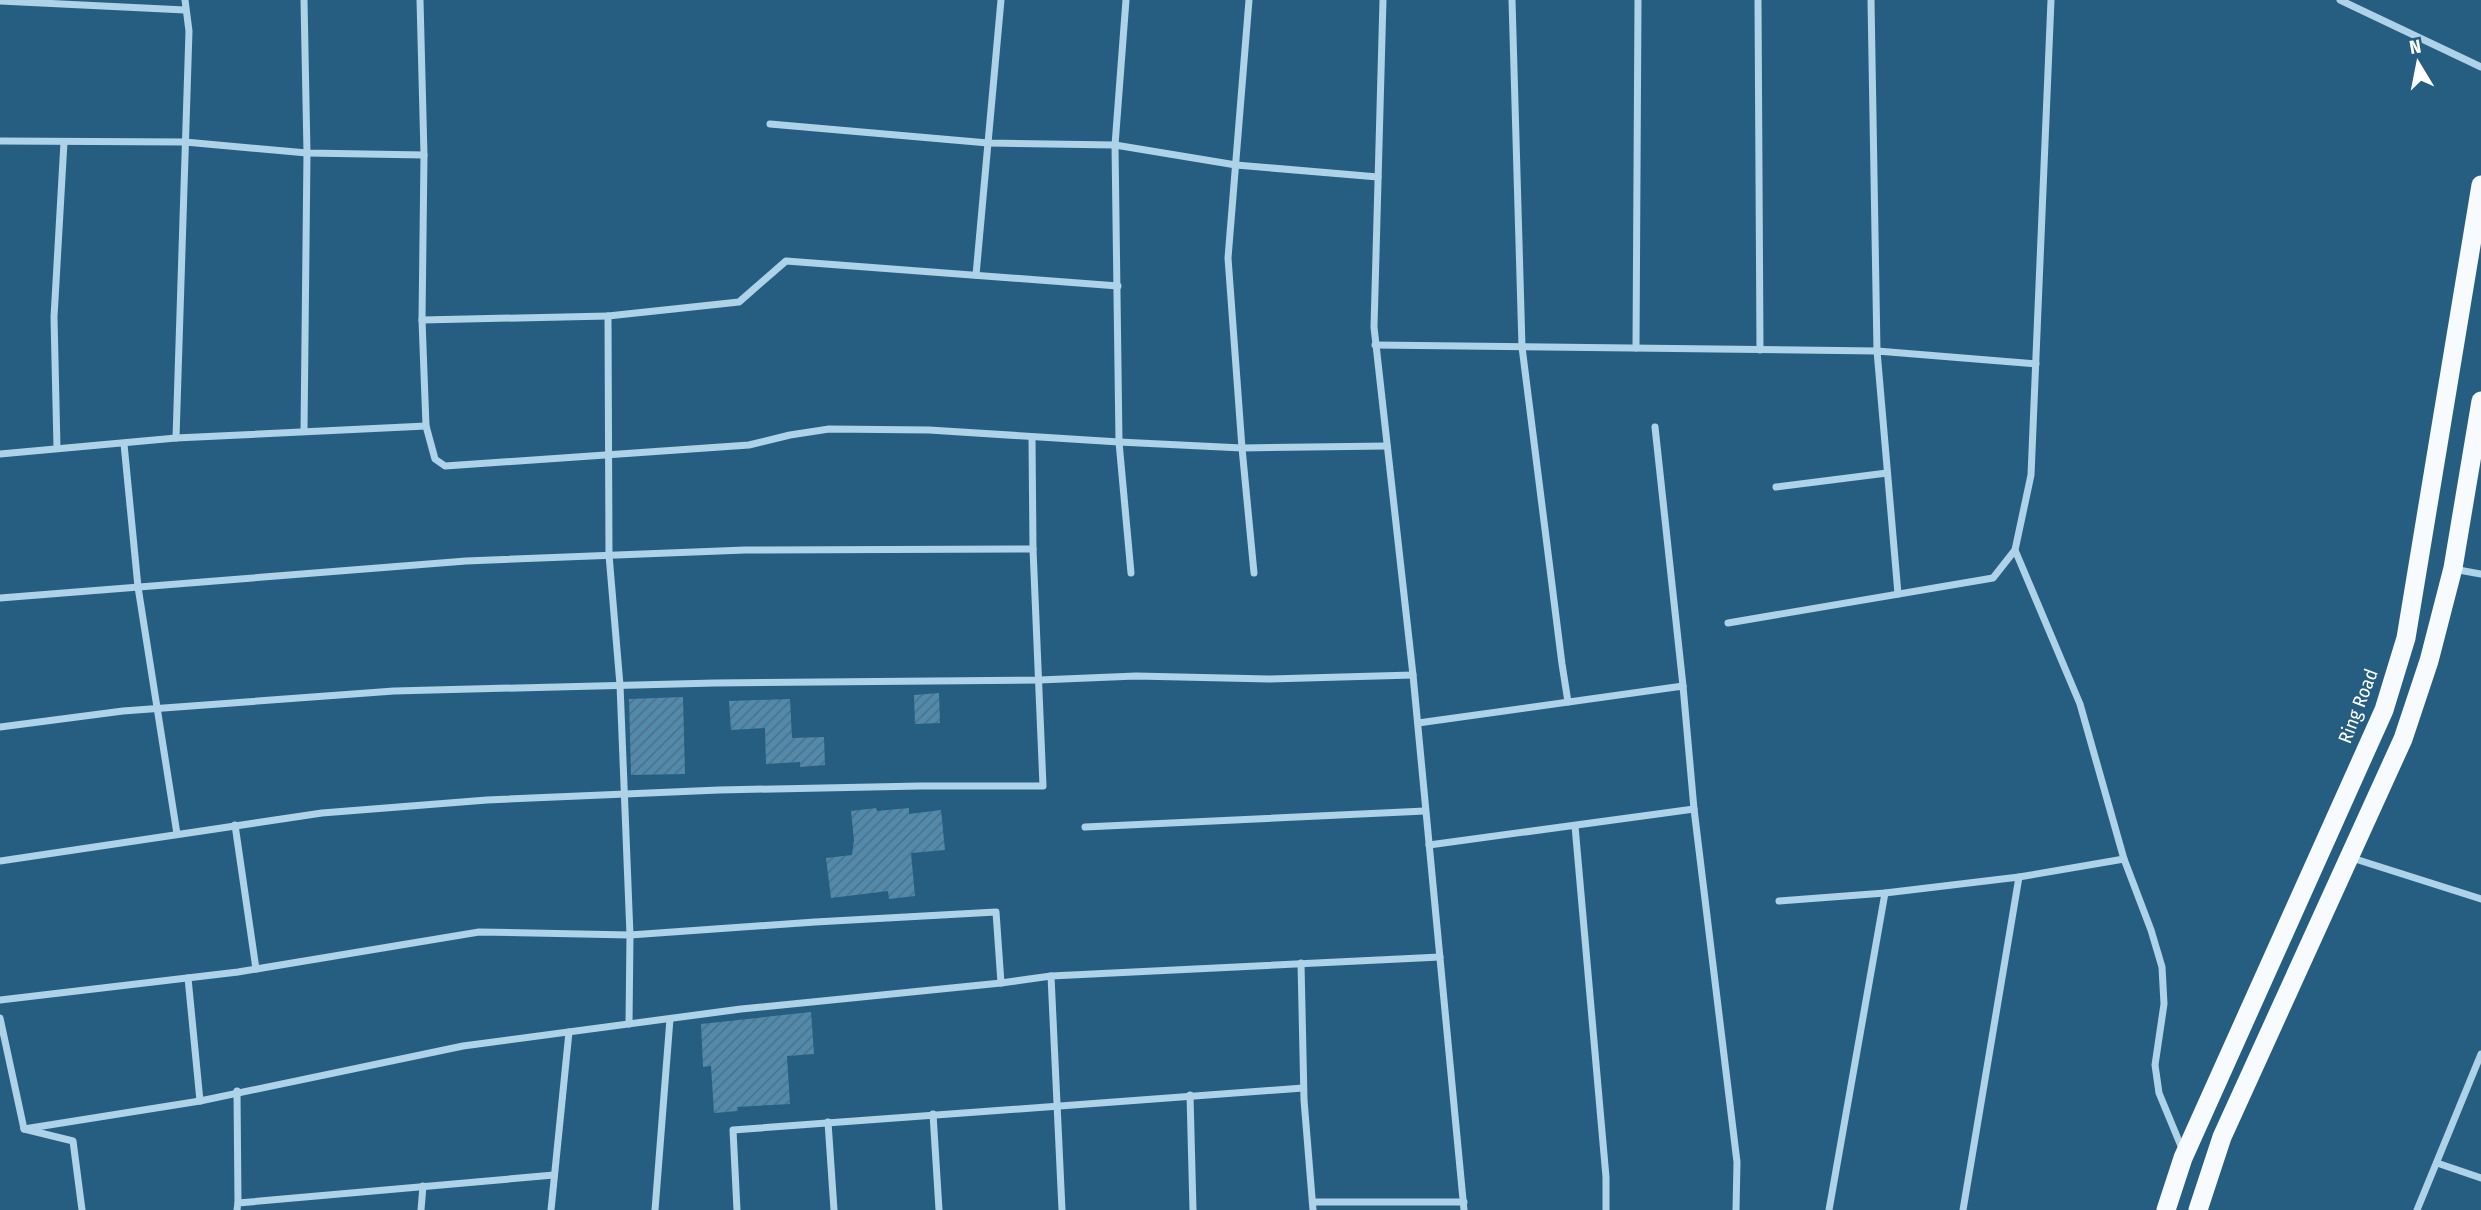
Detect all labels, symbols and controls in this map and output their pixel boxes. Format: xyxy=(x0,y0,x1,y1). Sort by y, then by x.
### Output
north arrow xyxy=(2383,28,2453,98)
text: N xyxy=(2408,34,2423,59)
street label: Ring Road xyxy=(2333,665,2383,747)

